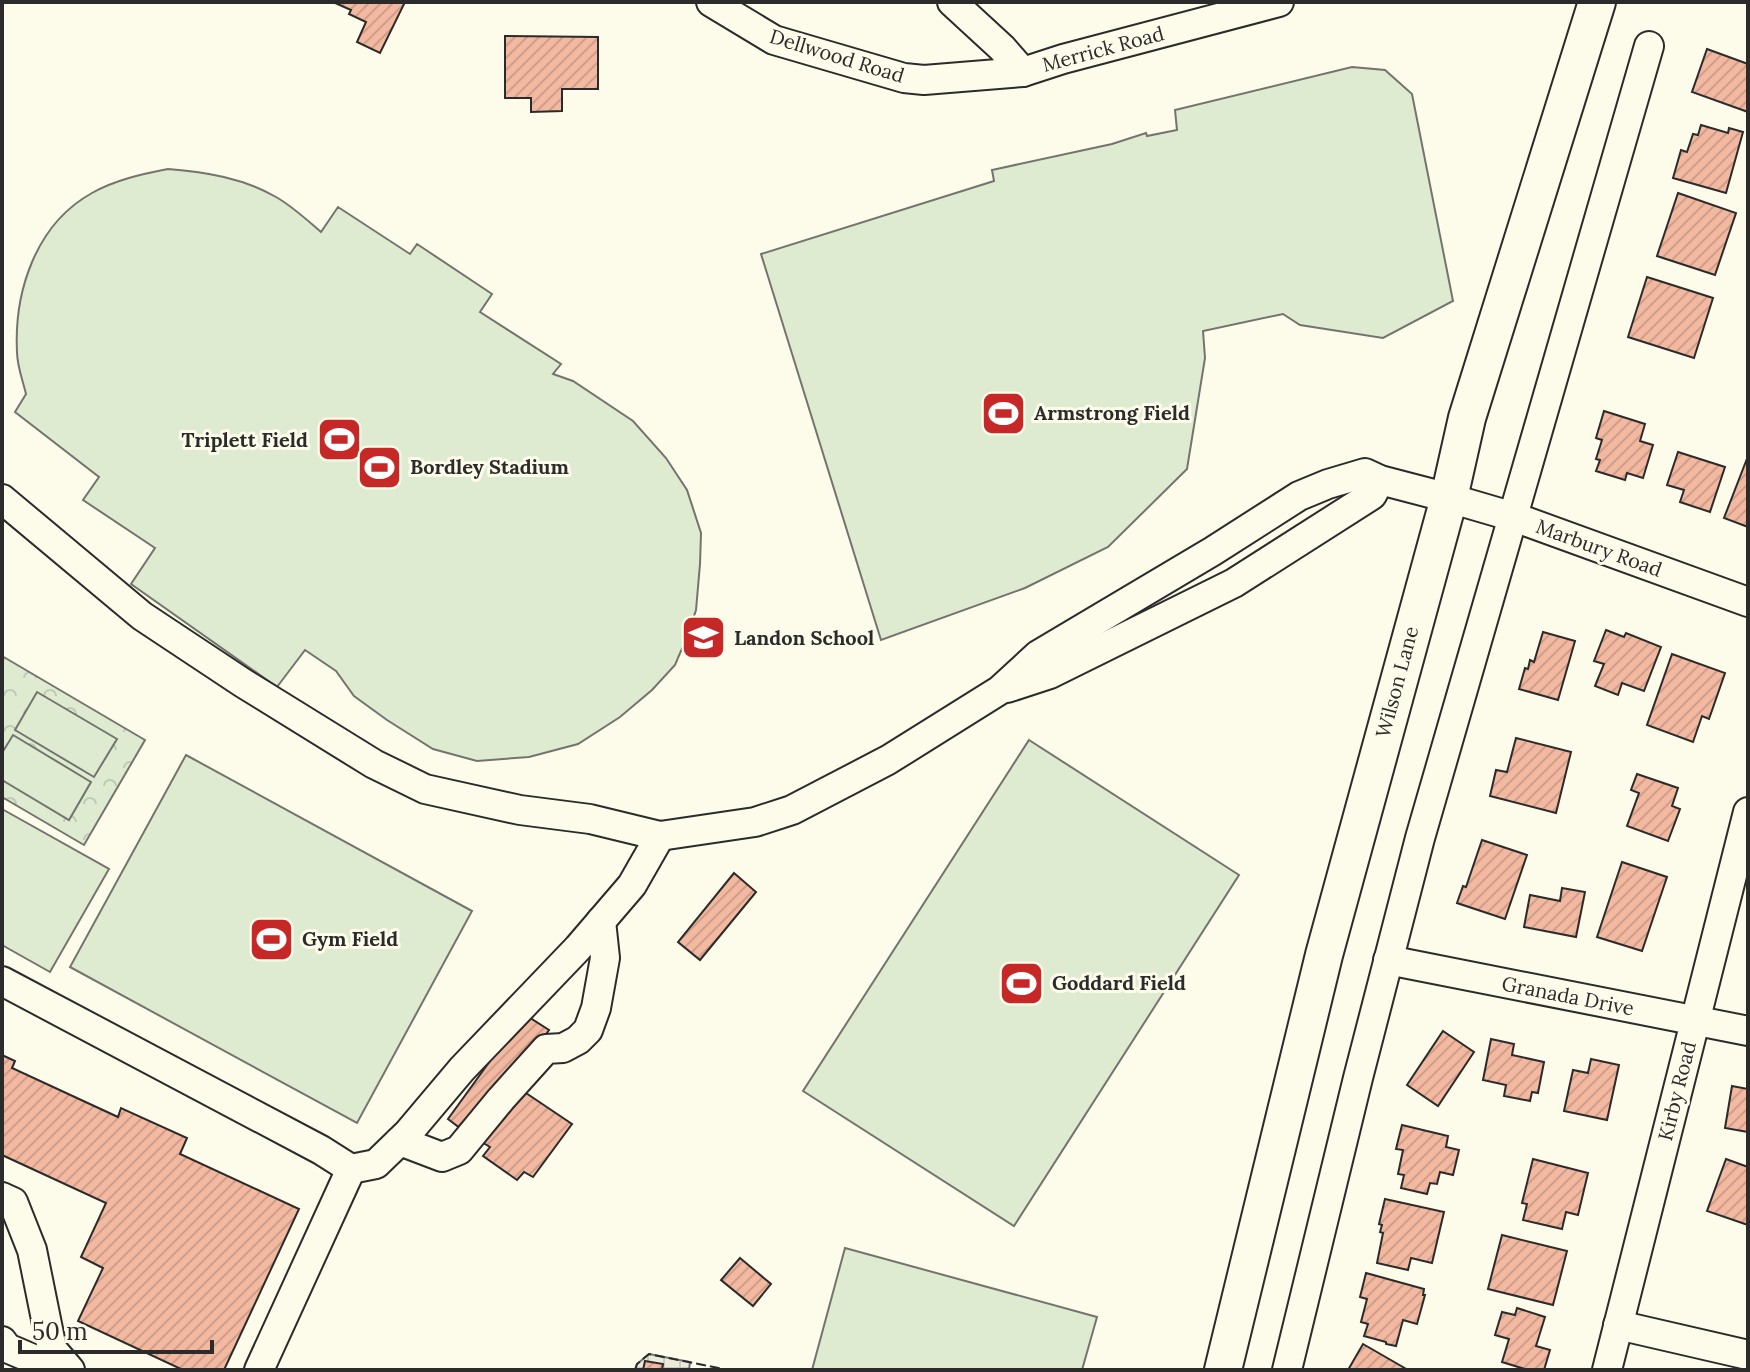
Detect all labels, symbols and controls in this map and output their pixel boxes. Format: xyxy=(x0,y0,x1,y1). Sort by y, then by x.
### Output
street label: Merrick Road xyxy=(1039,20,1167,77)
street label: Dellwood Road xyxy=(767,23,907,88)
sports icon: Armstrong Field xyxy=(979,389,1027,437)
place label: Armstrong Field xyxy=(1034,400,1190,425)
sports icon: Triplett Field xyxy=(315,416,363,464)
place label: Triplett Field xyxy=(182,427,308,452)
sports icon: Bordley Stadium xyxy=(355,443,403,491)
place label: Bordley Stadium xyxy=(410,454,569,479)
street label: Marbury Road xyxy=(1533,513,1666,582)
school or university icon: Landon School xyxy=(679,614,727,662)
street label: Wilson Lane xyxy=(1370,623,1423,740)
place label: Landon School xyxy=(734,625,874,650)
sports icon: Gym Field xyxy=(247,915,295,963)
place label: Gym Field xyxy=(302,926,398,951)
sports icon: Goddard Field xyxy=(997,959,1045,1007)
place label: Goddard Field xyxy=(1052,970,1186,995)
street label: Granada Drive xyxy=(1500,970,1636,1021)
street label: Kirby Road xyxy=(1652,1039,1701,1143)
scale bar xyxy=(20,1304,212,1354)
text: 50 m xyxy=(32,1316,88,1347)

